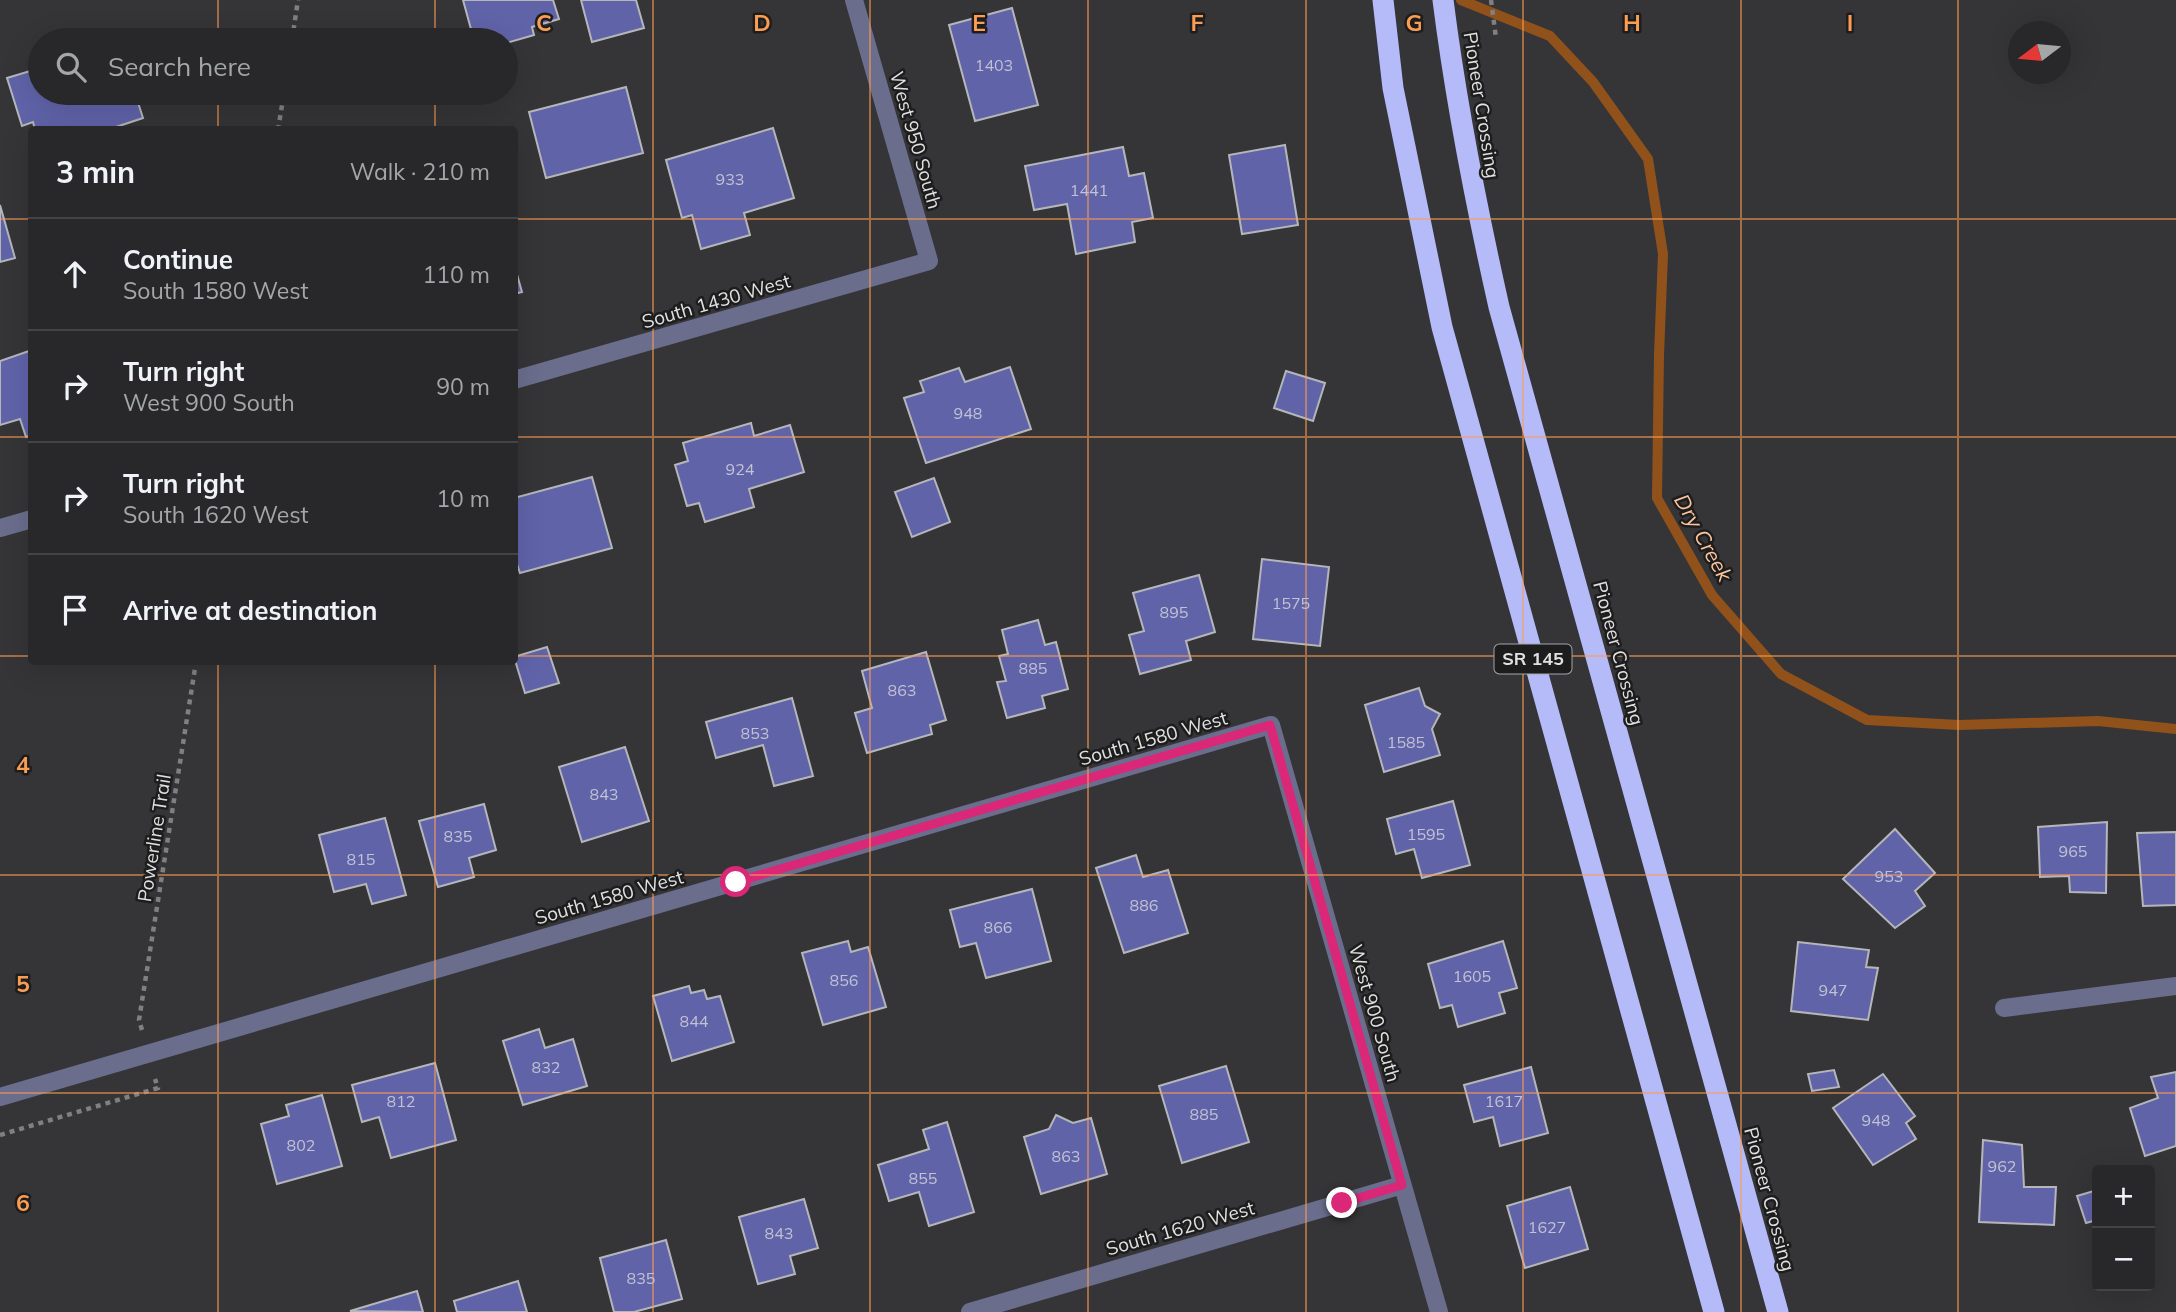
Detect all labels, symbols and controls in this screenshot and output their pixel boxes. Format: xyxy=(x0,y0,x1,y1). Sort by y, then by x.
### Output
text: C xyxy=(536,8,552,37)
text: D xyxy=(753,8,771,37)
text: E xyxy=(972,8,986,37)
text: F xyxy=(1190,8,1204,37)
text: G xyxy=(1405,8,1423,37)
text: H xyxy=(1623,8,1641,37)
text: I xyxy=(1847,8,1853,37)
north arrow xyxy=(2008,21,2071,84)
search box xyxy=(28,28,518,105)
street label: Pioneer Crossing xyxy=(1459,30,1505,180)
icon: search xyxy=(52,48,90,86)
text: Search here xyxy=(108,50,251,83)
house number: 1403 xyxy=(975,55,1013,75)
street label: West 950 South xyxy=(885,68,947,212)
text: 3 min xyxy=(56,153,135,191)
text: Walk · 210 m xyxy=(350,157,490,186)
house number: 933 xyxy=(716,169,744,189)
house number: 1441 xyxy=(1070,180,1108,200)
text: Continue xyxy=(123,243,233,276)
icon: ahead xyxy=(56,255,94,293)
text: 110 m xyxy=(422,260,490,289)
street label: South 1430 West xyxy=(639,268,793,334)
text: South 1580 West xyxy=(123,276,309,305)
text: Turn right xyxy=(123,355,244,388)
icon: right xyxy=(56,367,94,405)
text: 90 m xyxy=(436,372,490,401)
text: West 900 South xyxy=(123,388,295,417)
house number: 948 xyxy=(954,403,982,423)
house number: 924 xyxy=(726,459,755,479)
text: Turn right xyxy=(123,467,244,500)
icon: right xyxy=(56,479,94,517)
text: 10 m xyxy=(436,484,490,513)
water label: Dry Creek xyxy=(1669,489,1739,587)
text: South 1620 West xyxy=(123,500,309,529)
street label: Pioneer Crossing xyxy=(1588,578,1650,728)
icon: arrive xyxy=(56,591,94,629)
house number: 1575 xyxy=(1272,593,1310,613)
text: Arrive at destination xyxy=(123,594,378,627)
house number: 895 xyxy=(1160,602,1188,622)
road number: SR 145 xyxy=(1494,644,1572,674)
house number: 885 xyxy=(1019,658,1047,678)
house number: 863 xyxy=(888,680,916,700)
street label: South 1580 West xyxy=(1076,705,1230,771)
house number: 853 xyxy=(741,723,769,743)
house number: 1585 xyxy=(1387,732,1425,752)
text: 4 xyxy=(16,750,30,779)
street label: Powerline Trail xyxy=(132,772,176,904)
house number: 843 xyxy=(590,784,618,804)
house number: 1595 xyxy=(1407,824,1445,844)
house number: 835 xyxy=(444,826,472,846)
house number: 965 xyxy=(2059,841,2087,861)
house number: 815 xyxy=(347,849,375,869)
street label: South 1580 West xyxy=(532,864,686,930)
route start xyxy=(720,866,751,897)
house number: 953 xyxy=(1875,866,1903,886)
house number: 886 xyxy=(1130,895,1158,915)
house number: 866 xyxy=(984,917,1012,937)
street label: West 900 South xyxy=(1344,941,1406,1085)
house number: 1605 xyxy=(1453,966,1491,986)
text: 5 xyxy=(16,969,30,998)
house number: 856 xyxy=(830,970,858,990)
house number: 947 xyxy=(1819,980,1847,1000)
house number: 844 xyxy=(680,1011,709,1031)
house number: 832 xyxy=(532,1057,560,1077)
house number: 812 xyxy=(387,1091,415,1111)
house number: 1617 xyxy=(1485,1091,1523,1111)
house number: 885 xyxy=(1190,1104,1218,1124)
house number: 948 xyxy=(1862,1110,1890,1130)
street label: Pioneer Crossing xyxy=(1739,1124,1801,1274)
house number: 802 xyxy=(287,1135,315,1155)
house number: 863 xyxy=(1052,1146,1080,1166)
house number: 962 xyxy=(1988,1156,2016,1176)
map controls xyxy=(2092,1165,2155,1291)
button: + xyxy=(2092,1165,2155,1228)
house number: 855 xyxy=(909,1168,937,1188)
route end xyxy=(1326,1187,1357,1218)
text: 6 xyxy=(16,1188,30,1217)
street label: South 1620 West xyxy=(1103,1195,1257,1261)
house number: 1627 xyxy=(1528,1217,1566,1237)
house number: 843 xyxy=(765,1223,793,1243)
button: − xyxy=(2092,1228,2155,1291)
house number: 835 xyxy=(627,1268,655,1288)

